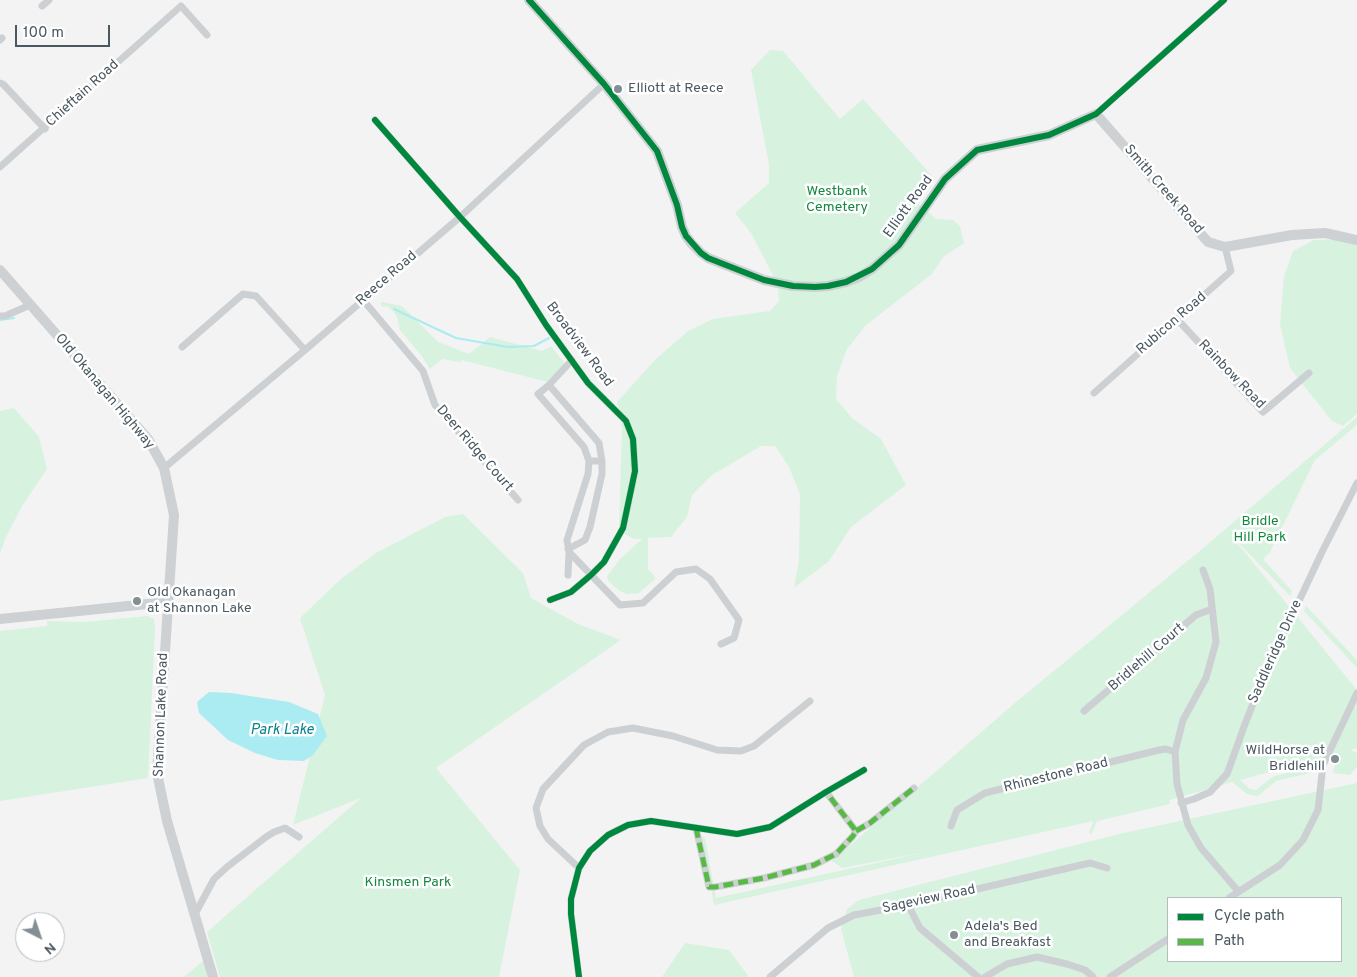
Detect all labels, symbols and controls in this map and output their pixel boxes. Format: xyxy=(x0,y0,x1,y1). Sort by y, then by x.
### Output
scale bar xyxy=(18,15,112,47)
text: 100 m xyxy=(23,24,64,43)
street label: Chieftain Road xyxy=(43,57,123,131)
place label: Elliott at Reece xyxy=(628,81,724,97)
marker: Elliott at Reece xyxy=(612,83,624,95)
street label: Smith Creek Road xyxy=(1120,142,1206,238)
street label: Elliott Road xyxy=(881,173,937,241)
park label: Westbank Cemetery xyxy=(806,184,868,216)
street label: Reece Road xyxy=(353,248,421,310)
street label: Rubicon Road xyxy=(1134,289,1210,359)
street label: Broadview Road xyxy=(542,299,616,391)
street label: Old Okanagan Highway xyxy=(51,331,157,453)
street label: Rainbow Road xyxy=(1194,337,1268,413)
street label: Deer Ridge Court xyxy=(432,402,516,496)
park label: Bridle Hill Park xyxy=(1234,514,1286,546)
place label: Old Okanagan at Shannon Lake xyxy=(147,585,251,618)
marker: Old Okanagan at Shannon Lake xyxy=(131,595,143,607)
street label: Saddleridge Drive xyxy=(1246,598,1306,706)
street label: Bridlehill Court xyxy=(1106,620,1188,696)
street label: Shannon Lake Road xyxy=(151,653,173,777)
water label: Park Lake xyxy=(250,722,314,740)
place label: WildHorse at Bridlehill xyxy=(1246,743,1325,776)
marker: WildHorse at Bridlehill xyxy=(1329,753,1341,765)
street label: Rhinestone Road xyxy=(1002,755,1110,797)
park label: Kinsmen Park xyxy=(364,875,452,891)
street label: Sageview Road xyxy=(881,882,977,918)
legend xyxy=(1167,897,1342,962)
text: Cycle path xyxy=(1214,907,1285,926)
north arrow xyxy=(15,912,65,962)
place label: Adela's Bed and Breakfast xyxy=(964,919,1051,952)
marker: Adela's Bed and Breakfast xyxy=(948,929,960,941)
text: Path xyxy=(1214,932,1245,951)
text: N xyxy=(40,938,59,958)

